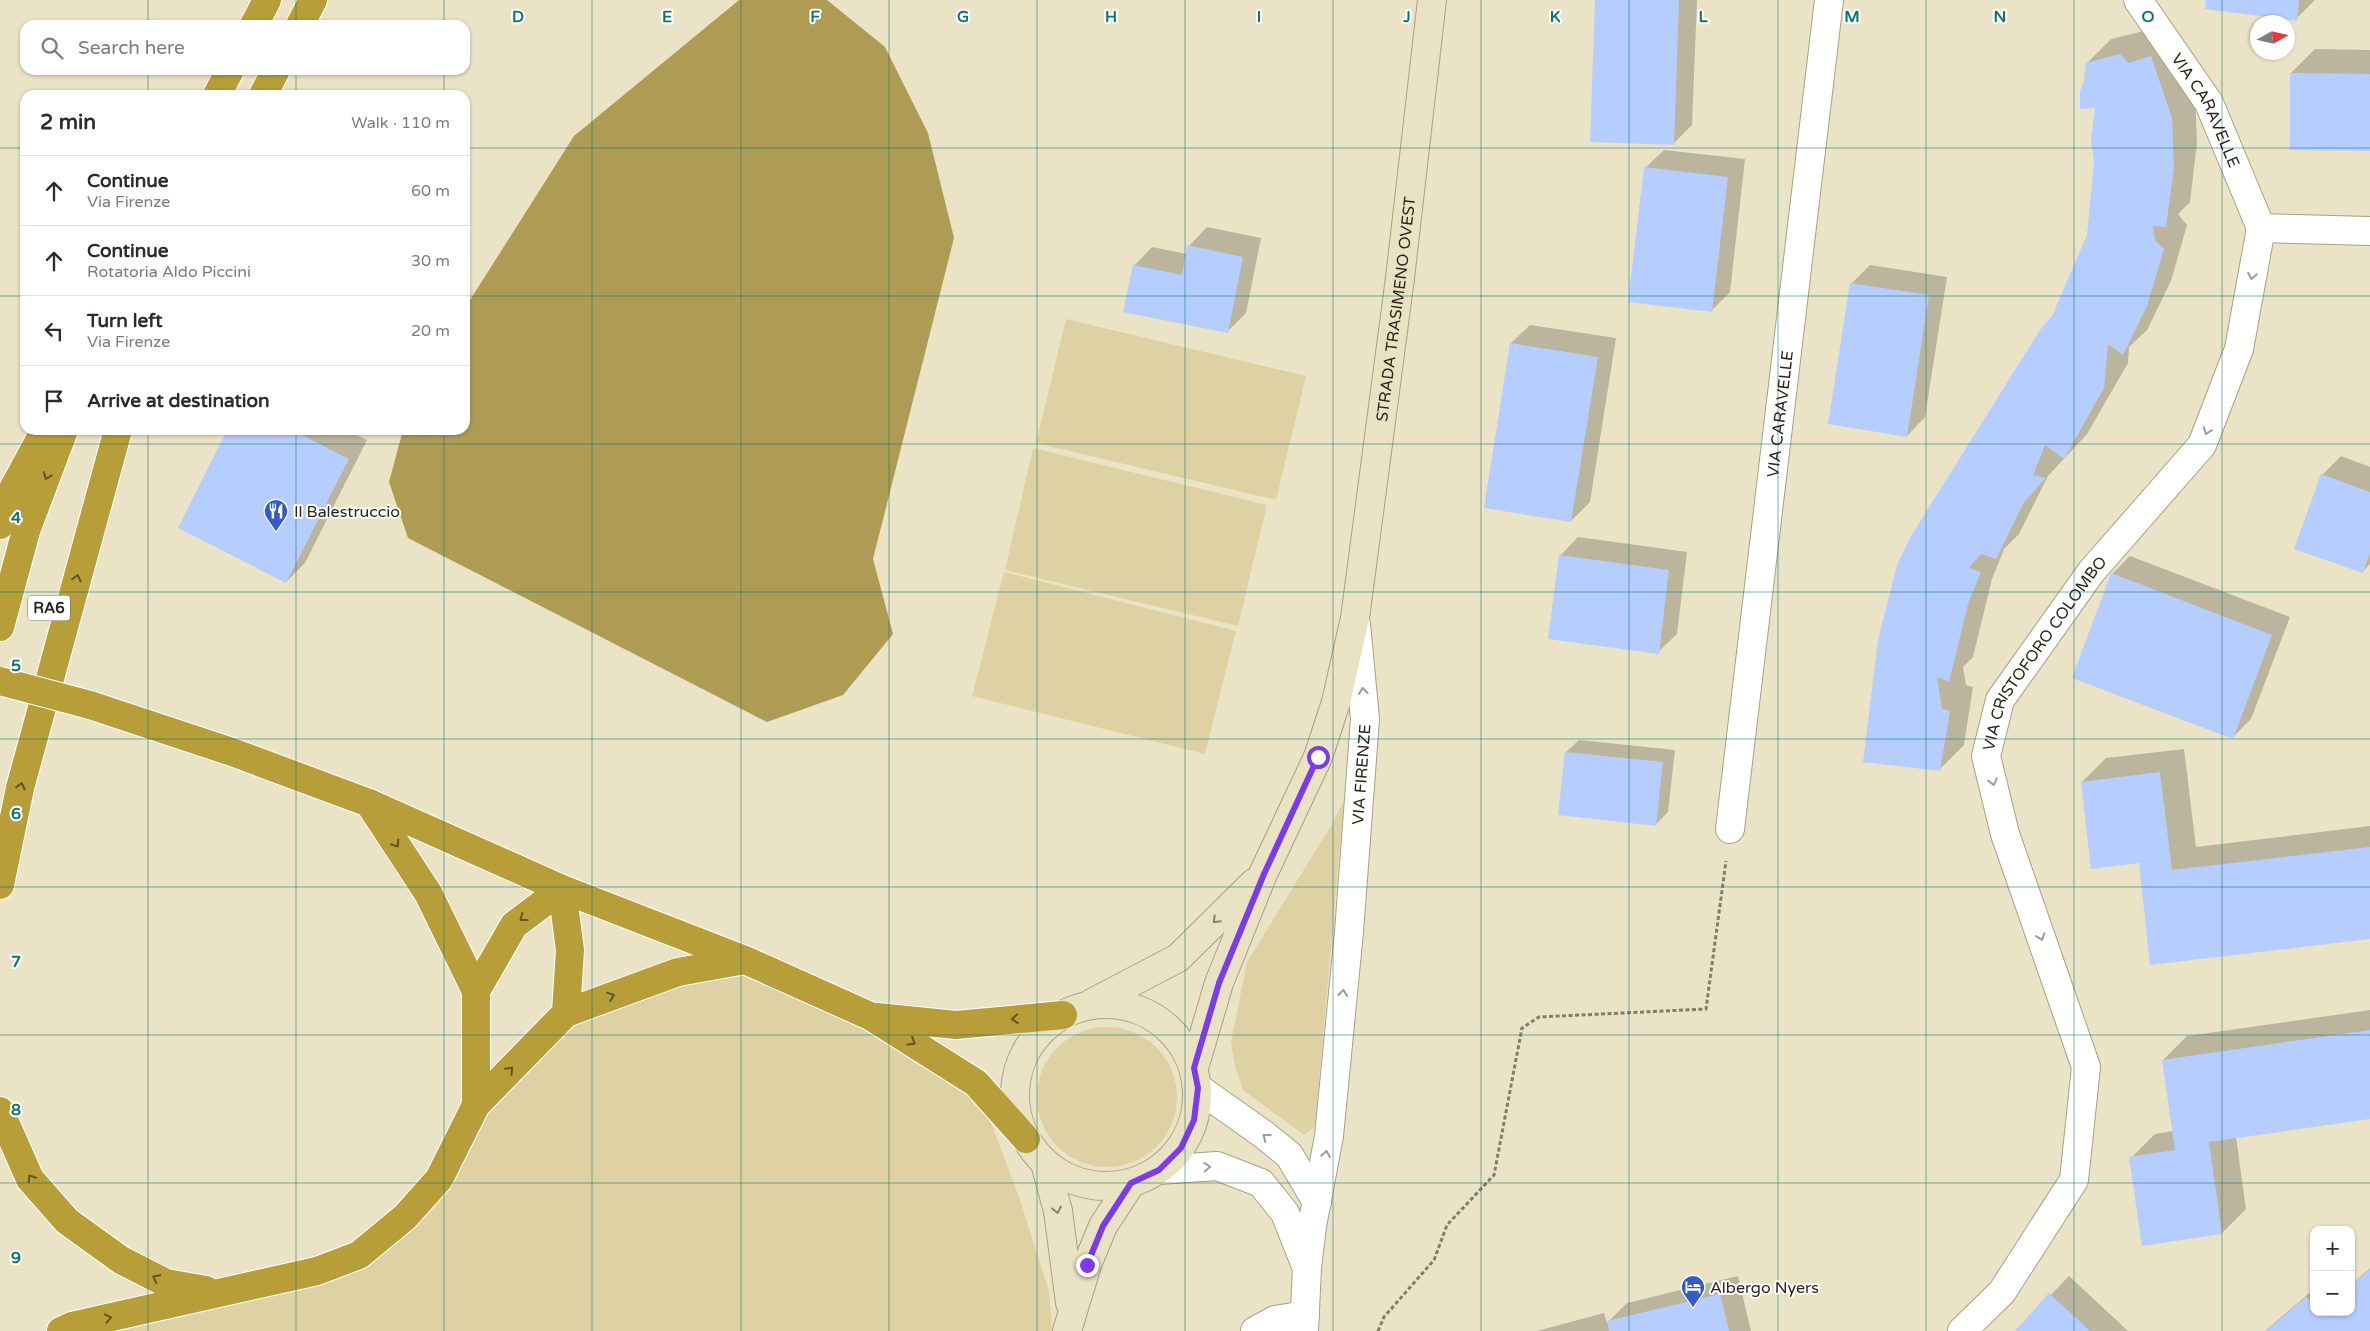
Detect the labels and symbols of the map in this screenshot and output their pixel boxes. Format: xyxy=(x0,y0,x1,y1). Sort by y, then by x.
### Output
text: D xyxy=(512,7,524,27)
text: E xyxy=(662,7,672,27)
text: F xyxy=(810,7,820,27)
text: G xyxy=(957,7,969,27)
text: H xyxy=(1105,7,1117,27)
text: I xyxy=(1257,7,1261,27)
text: J xyxy=(1402,7,1411,27)
text: K xyxy=(1550,7,1561,27)
text: L xyxy=(1698,7,1708,27)
text: M xyxy=(1844,7,1860,27)
text: N xyxy=(1994,7,2006,27)
text: O xyxy=(2142,7,2155,27)
north arrow xyxy=(2250,15,2295,60)
street label: VIA CARAVELLE xyxy=(2167,49,2244,171)
street label: STRADA TRASIMENO OVEST xyxy=(1372,195,1420,423)
one-way arrow xyxy=(2248,271,2258,280)
street label: VIA CARAVELLE xyxy=(1763,350,1798,479)
one-way arrow xyxy=(2203,426,2214,435)
one-way arrow xyxy=(43,471,53,479)
restaurant icon: Il Balestruccio xyxy=(263,498,289,532)
place label: Il Balestruccio xyxy=(294,502,400,522)
text: 4 xyxy=(11,508,21,528)
street label: VIA CRISTOFORO COLOMBO xyxy=(1979,552,2111,753)
one-way arrow xyxy=(71,574,82,583)
road number: RA6 xyxy=(28,596,70,620)
text: 5 xyxy=(11,656,21,676)
one-way arrow xyxy=(1357,687,1368,695)
street label: VIA FIRENZE xyxy=(1348,723,1376,826)
route start xyxy=(1307,746,1330,769)
one-way arrow xyxy=(1987,778,1998,787)
one-way arrow xyxy=(15,781,26,790)
text: 6 xyxy=(11,804,21,824)
one-way arrow xyxy=(389,839,399,848)
one-way arrow xyxy=(520,912,529,921)
one-way arrow xyxy=(1213,915,1222,924)
one-way arrow xyxy=(2035,932,2045,941)
text: 7 xyxy=(11,952,21,972)
one-way arrow xyxy=(1337,988,1348,996)
one-way arrow xyxy=(606,992,615,1002)
one-way arrow xyxy=(1010,1013,1018,1024)
one-way arrow xyxy=(906,1036,915,1046)
one-way arrow xyxy=(504,1067,513,1076)
text: 8 xyxy=(11,1100,21,1120)
one-way arrow xyxy=(1263,1133,1272,1142)
one-way arrow xyxy=(1320,1150,1330,1159)
one-way arrow xyxy=(1204,1161,1212,1172)
one-way arrow xyxy=(27,1174,37,1183)
one-way arrow xyxy=(1052,1205,1062,1214)
text: 9 xyxy=(11,1248,21,1268)
route end xyxy=(1076,1254,1099,1277)
one-way arrow xyxy=(152,1274,161,1284)
hotel icon: Albergo Nyers xyxy=(1680,1274,1706,1308)
place label: Albergo Nyers xyxy=(1710,1278,1819,1298)
one-way arrow xyxy=(104,1313,113,1324)

